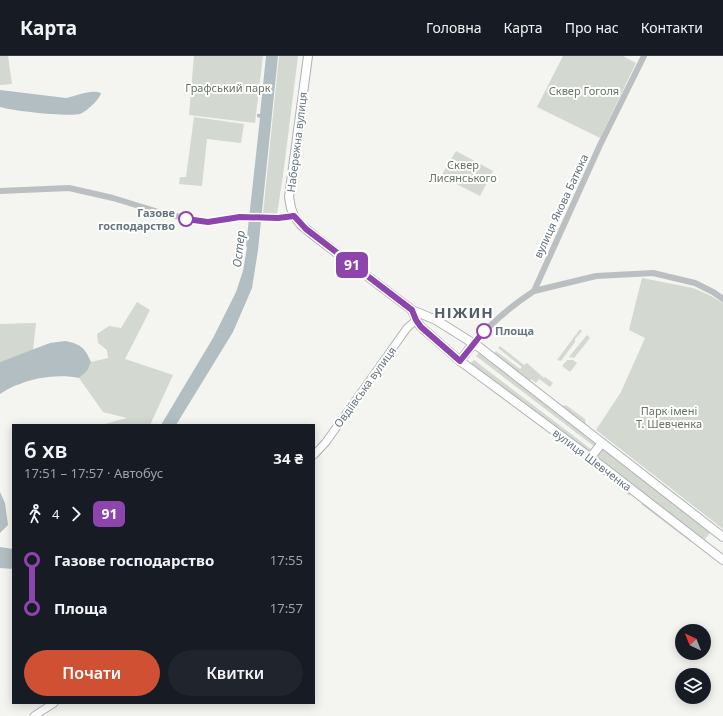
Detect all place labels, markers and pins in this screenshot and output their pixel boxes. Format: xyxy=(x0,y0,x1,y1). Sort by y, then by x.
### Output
place label: Газове господарство xyxy=(98,205,175,233)
marker: Газове господарство xyxy=(178,211,194,227)
marker: Площа xyxy=(476,323,492,339)
place label: Площа xyxy=(495,323,534,338)

